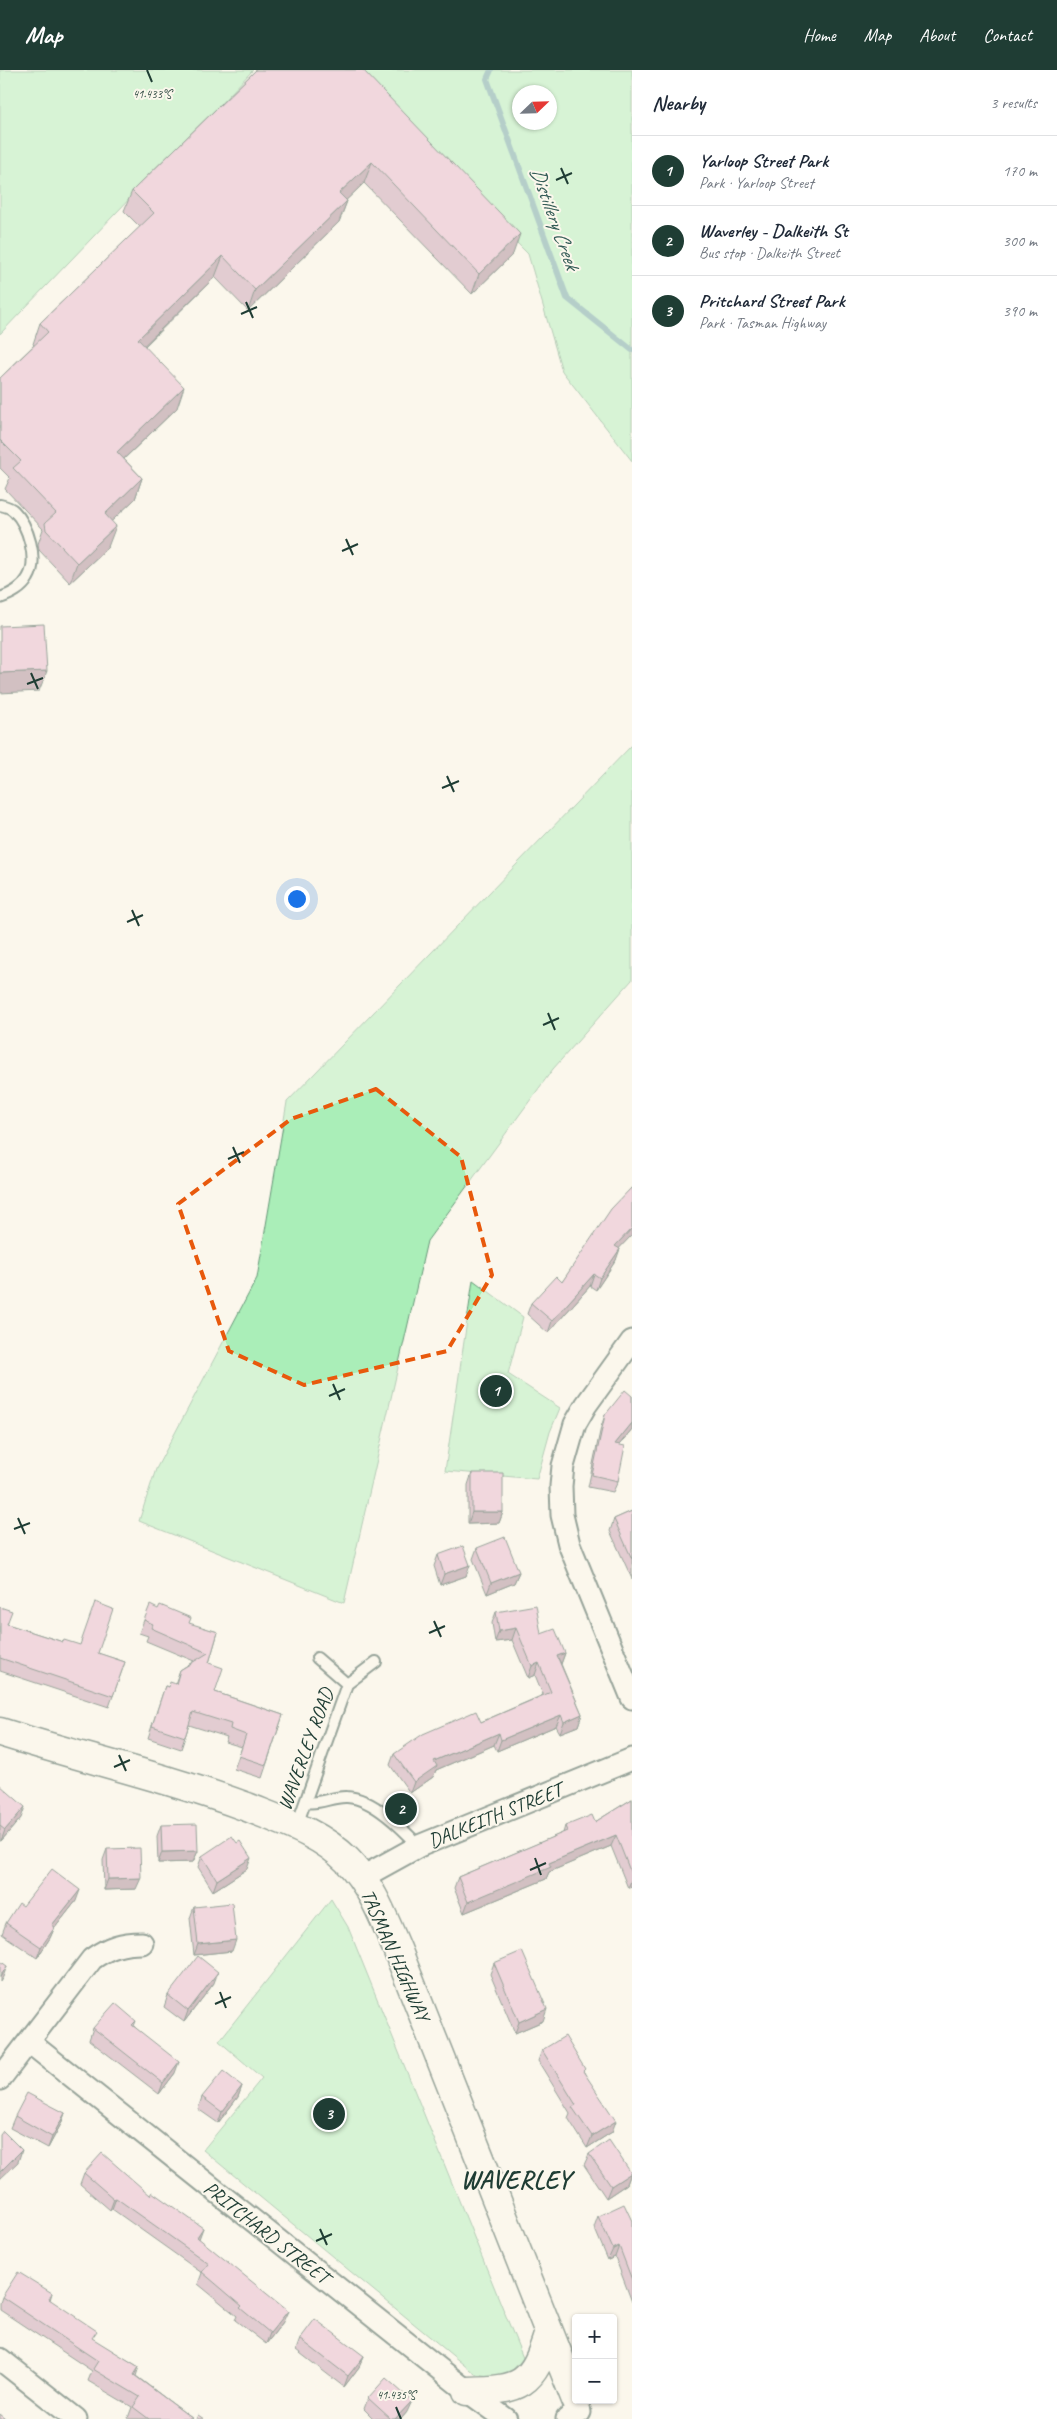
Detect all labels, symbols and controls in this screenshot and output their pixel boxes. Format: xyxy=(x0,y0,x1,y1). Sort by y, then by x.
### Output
text: Map xyxy=(25,20,62,50)
text: Home xyxy=(803,24,836,46)
text: Map xyxy=(864,24,891,46)
text: About xyxy=(919,24,955,46)
text: Contact xyxy=(983,24,1032,46)
north arrow xyxy=(512,85,557,130)
text: 41.433°S xyxy=(133,86,173,102)
text: Nearby xyxy=(652,90,705,116)
text: 3 results xyxy=(990,93,1037,113)
text: Yarloop Street Park xyxy=(699,149,828,173)
text: 1 xyxy=(664,161,672,181)
text: 170 m xyxy=(1003,161,1037,181)
water label: Distillery Creek xyxy=(524,163,587,276)
text: Park · Yarloop Street xyxy=(699,173,814,193)
text: Waverley - Dalkeith St xyxy=(699,219,848,243)
text: 2 xyxy=(664,231,672,251)
text: 300 m xyxy=(1003,231,1037,251)
text: Bus stop · Dalkeith Street xyxy=(699,243,840,263)
text: Pritchard Street Park xyxy=(699,289,844,313)
text: 3 xyxy=(664,301,672,321)
text: 390 m xyxy=(1003,301,1037,321)
text: Park · Tasman Highway xyxy=(699,313,826,333)
your location xyxy=(284,886,310,912)
pin: 1 xyxy=(480,1372,512,1410)
street label: WAVERLEY ROAD xyxy=(272,1683,340,1814)
street label: DALKEITH STREET xyxy=(425,1775,570,1854)
pin: 2 xyxy=(385,1790,417,1828)
street label: TASMAN HIGHWAY xyxy=(355,1885,437,2028)
pin: 3 xyxy=(313,2095,345,2133)
district label: WAVERLEY xyxy=(461,2164,576,2196)
street label: PRITCHARD STREET xyxy=(199,2176,338,2292)
map controls xyxy=(572,2314,617,2404)
button: + xyxy=(572,2314,617,2359)
button: − xyxy=(572,2359,617,2404)
text: 41.435°S xyxy=(377,2387,417,2403)

